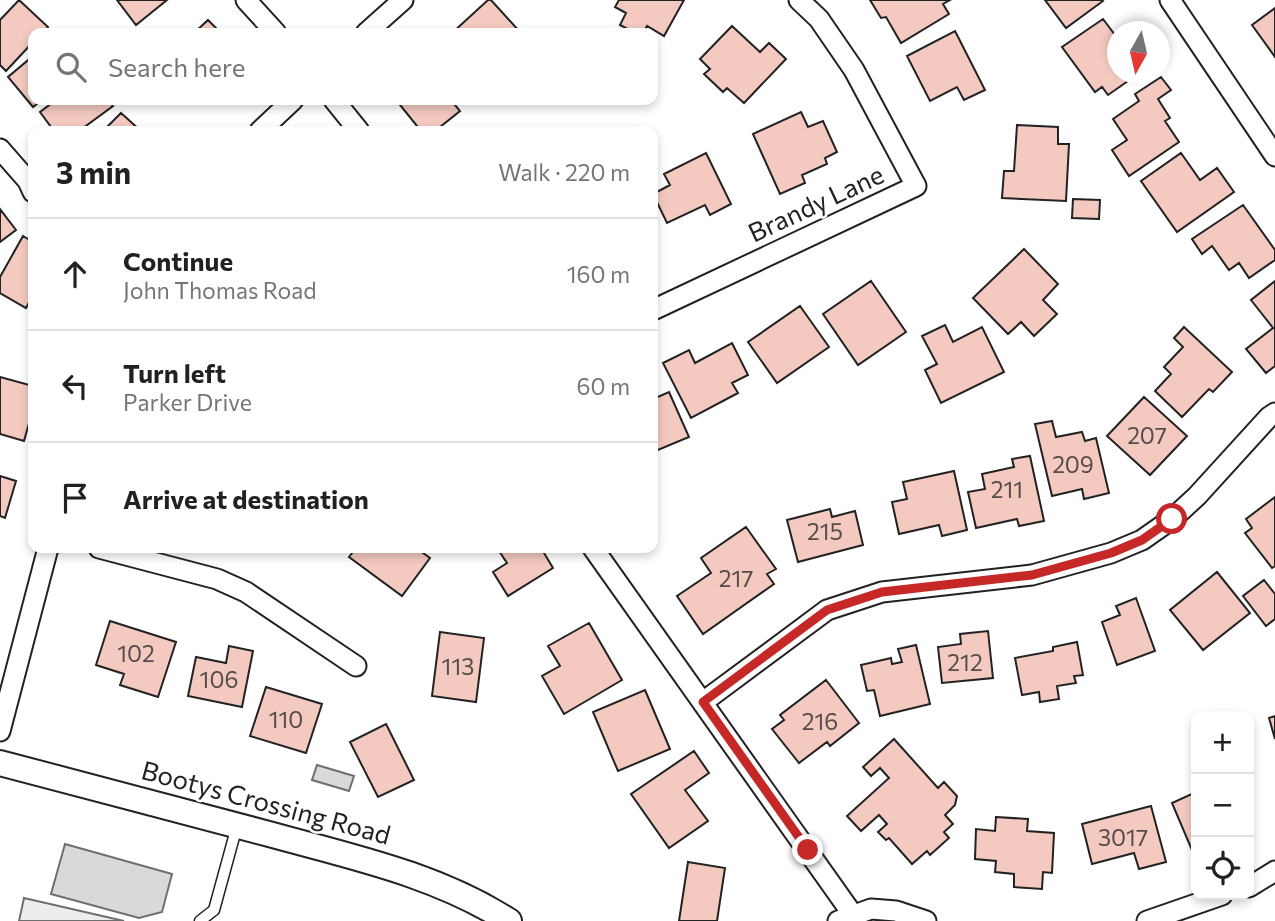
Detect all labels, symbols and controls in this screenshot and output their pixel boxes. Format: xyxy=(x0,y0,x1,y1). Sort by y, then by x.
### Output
north arrow xyxy=(1107,21,1170,84)
search box xyxy=(28,28,658,105)
icon: search xyxy=(52,48,90,86)
text: Search here xyxy=(108,51,246,82)
text: 3 min xyxy=(56,153,131,190)
text: Walk · 220 m xyxy=(498,158,630,186)
street label: Brandy Lane xyxy=(743,158,888,248)
text: Continue xyxy=(123,245,233,276)
icon: ahead xyxy=(56,255,94,293)
text: 160 m xyxy=(567,260,630,288)
text: John Thomas Road xyxy=(123,276,317,304)
text: Turn left xyxy=(123,357,226,388)
icon: left xyxy=(56,367,94,405)
text: 60 m xyxy=(577,372,630,400)
text: Parker Drive xyxy=(123,388,252,416)
house number: 207 xyxy=(1127,421,1167,449)
house number: 209 xyxy=(1052,450,1094,478)
house number: 211 xyxy=(991,475,1023,503)
icon: arrive xyxy=(56,479,94,517)
text: Arrive at destination xyxy=(123,483,369,514)
route start xyxy=(1156,503,1187,534)
house number: 215 xyxy=(807,517,843,545)
house number: 217 xyxy=(719,564,753,592)
house number: 102 xyxy=(117,639,155,667)
house number: 212 xyxy=(947,648,983,676)
house number: 113 xyxy=(442,652,474,680)
house number: 106 xyxy=(200,665,238,693)
house number: 110 xyxy=(269,705,303,733)
house number: 216 xyxy=(802,707,838,735)
map controls xyxy=(1191,711,1254,900)
button: + xyxy=(1191,711,1254,774)
street label: Bootys Crossing Road xyxy=(139,753,394,850)
button: − xyxy=(1191,774,1254,837)
house number: 3017 xyxy=(1098,823,1148,851)
route end xyxy=(792,834,823,865)
button: locate xyxy=(1191,837,1254,900)

